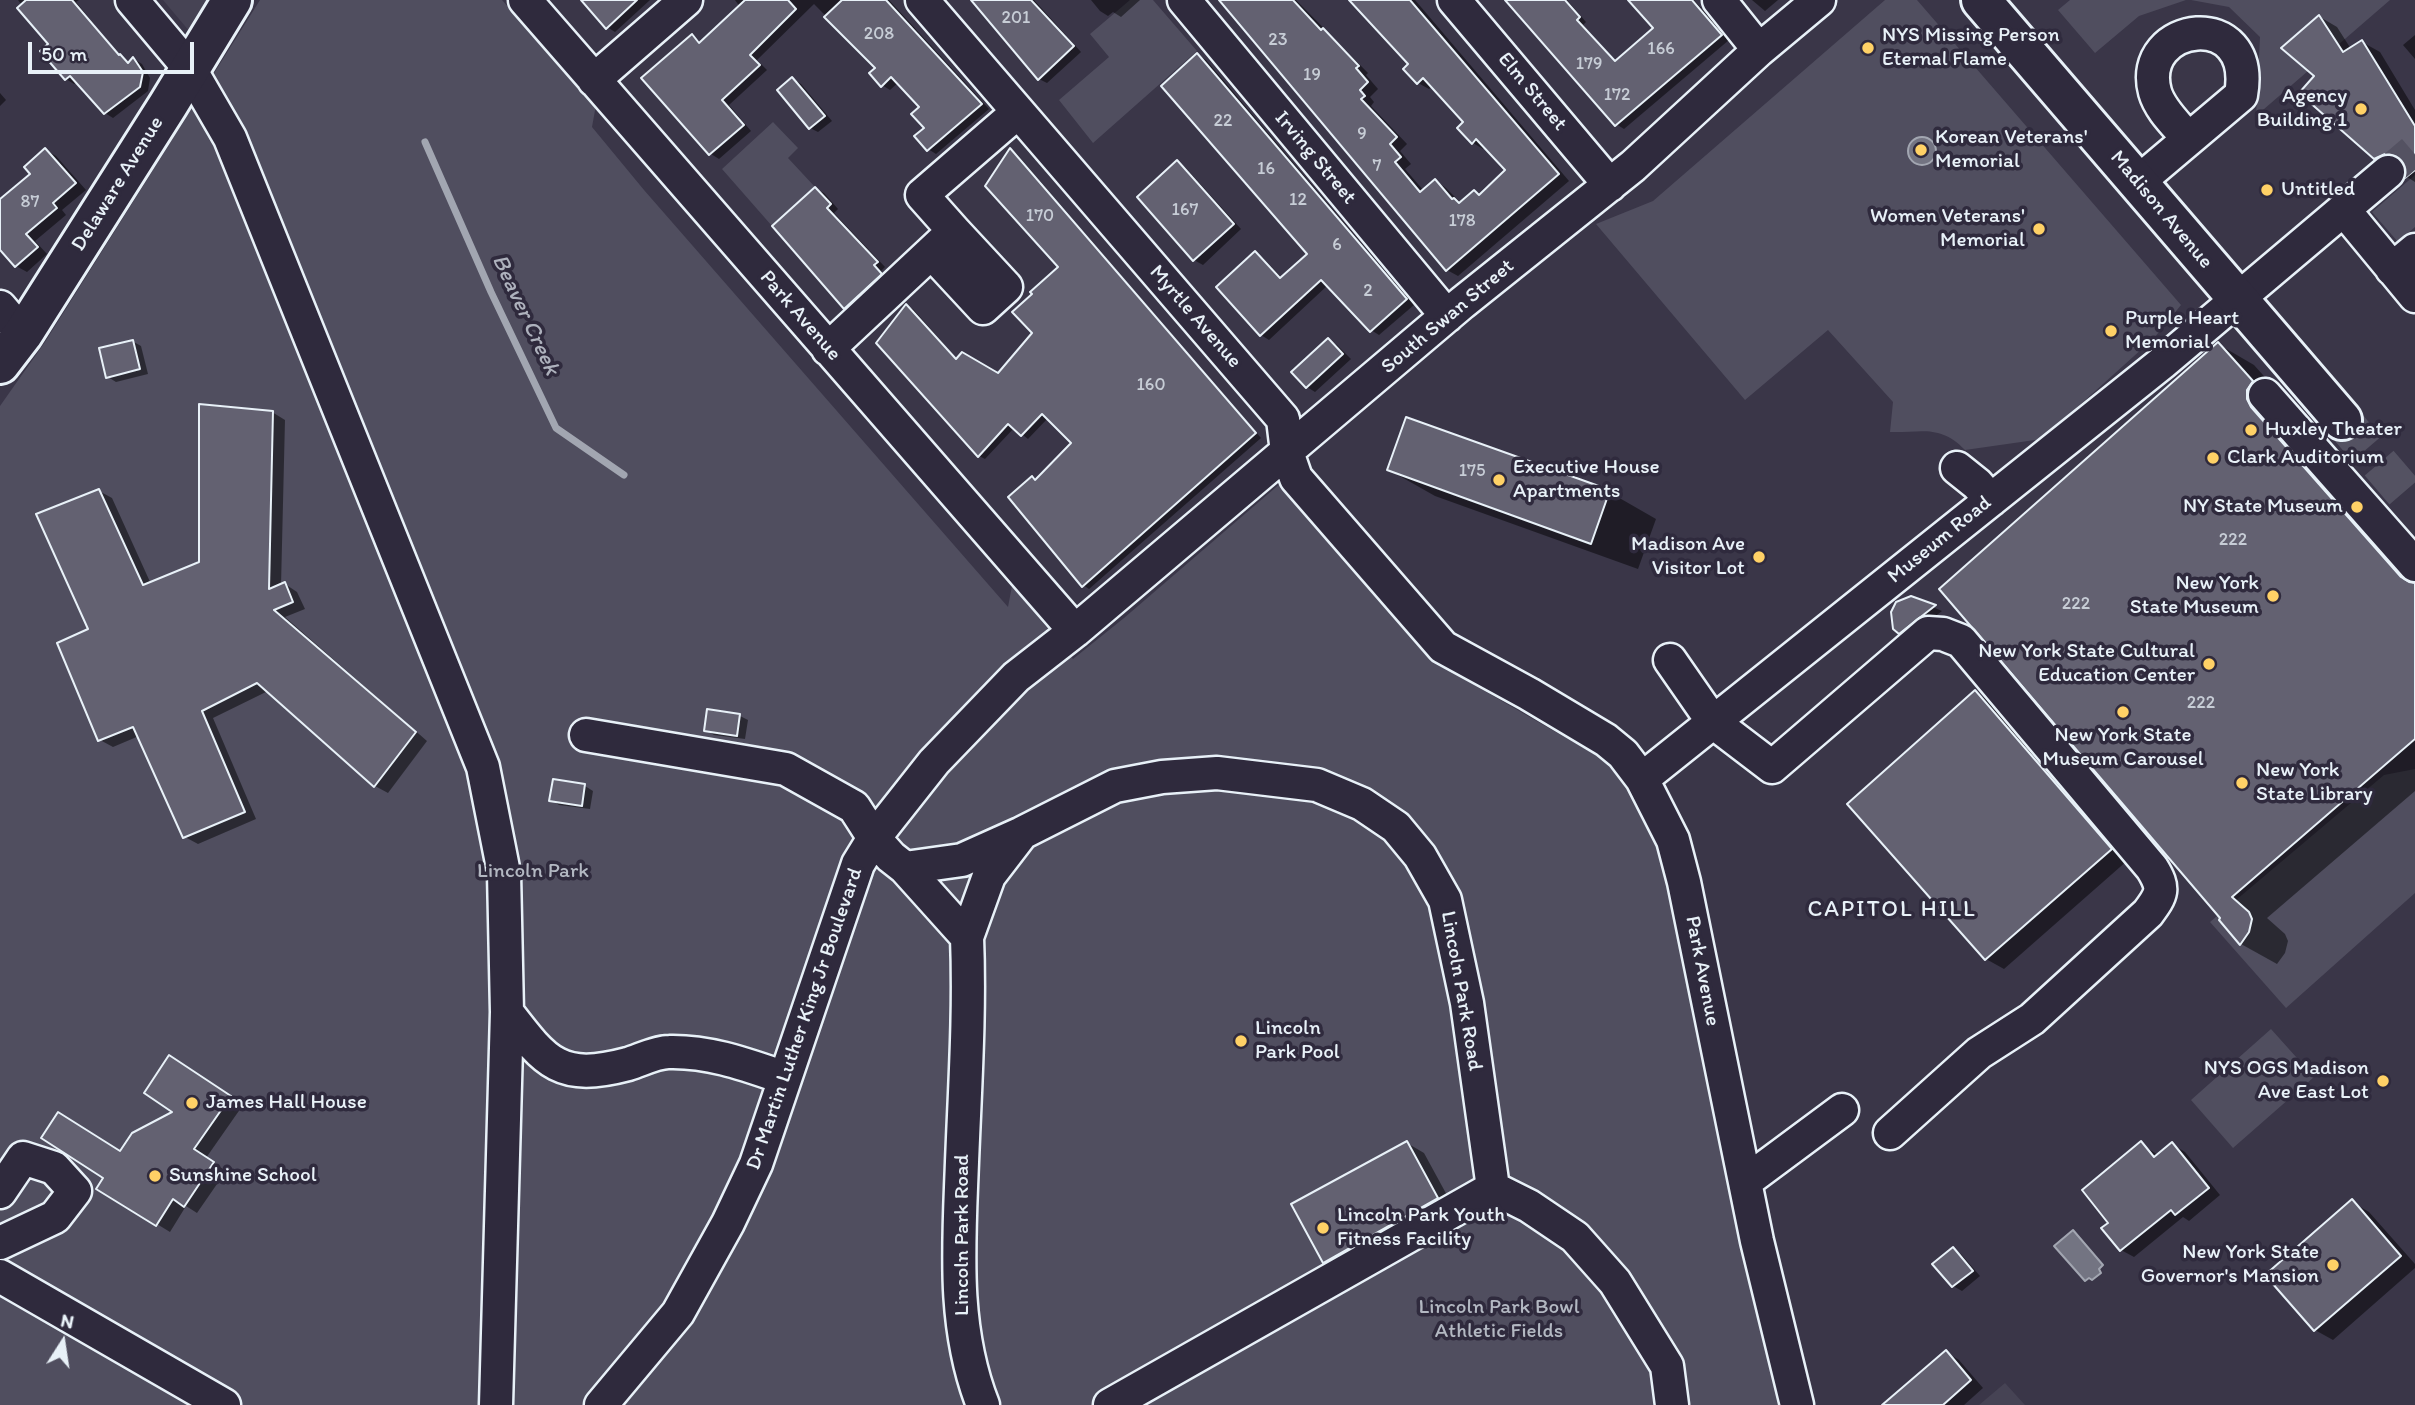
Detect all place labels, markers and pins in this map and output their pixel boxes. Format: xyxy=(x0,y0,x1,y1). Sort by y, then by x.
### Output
place label: NYS Missing Person Eternal Flame xyxy=(1882,23,2060,73)
marker: NYS Missing Person Eternal Flame xyxy=(1860,40,1876,56)
place label: Agency Building 1 xyxy=(2257,84,2347,134)
marker: Agency Building 1 xyxy=(2353,101,2369,117)
place label: Korean Veterans' Memorial xyxy=(1935,125,2088,175)
marker: Korean Veterans' Memorial xyxy=(1913,142,1929,158)
place label: Untitled xyxy=(2281,177,2355,203)
marker: Untitled xyxy=(2259,182,2275,198)
place label: Women Veterans' Memorial xyxy=(1870,204,2025,254)
marker: Women Veterans' Memorial xyxy=(2031,221,2047,237)
place label: Purple Heart Memorial xyxy=(2125,306,2239,356)
marker: Purple Heart Memorial xyxy=(2103,323,2119,339)
place label: Huxley Theater xyxy=(2265,417,2402,443)
marker: Huxley Theater xyxy=(2243,422,2259,438)
place label: Clark Auditorium xyxy=(2227,445,2384,471)
marker: Clark Auditorium xyxy=(2205,450,2221,466)
place label: Executive House Apartments xyxy=(1513,455,1660,505)
marker: Executive House Apartments xyxy=(1491,472,1507,488)
place label: NY State Museum xyxy=(2183,494,2343,520)
marker: NY State Museum xyxy=(2349,499,2365,515)
place label: Madison Ave Visitor Lot xyxy=(1631,532,1745,582)
marker: Madison Ave Visitor Lot xyxy=(1751,549,1767,565)
place label: New York State Museum xyxy=(2130,571,2259,621)
marker: New York State Museum xyxy=(2265,588,2281,604)
place label: New York State Cultural Education Center xyxy=(1978,639,2195,689)
marker: New York State Cultural Education Center xyxy=(2201,656,2217,672)
marker: New York State Museum Carousel xyxy=(2115,704,2131,720)
place label: New York State Museum Carousel xyxy=(2042,723,2204,773)
place label: New York State Library xyxy=(2256,758,2373,808)
marker: New York State Library xyxy=(2234,775,2250,791)
place label: Lincoln Park Pool xyxy=(1255,1016,1340,1066)
marker: Lincoln Park Pool xyxy=(1233,1033,1249,1049)
place label: NYS OGS Madison Ave East Lot xyxy=(2204,1056,2369,1106)
marker: NYS OGS Madison Ave East Lot xyxy=(2375,1073,2391,1089)
place label: James Hall House xyxy=(206,1090,367,1116)
marker: James Hall House xyxy=(184,1095,200,1111)
place label: Sunshine School xyxy=(169,1163,317,1189)
marker: Sunshine School xyxy=(147,1168,163,1184)
place label: Lincoln Park Youth Fitness Facility xyxy=(1337,1203,1505,1253)
marker: Lincoln Park Youth Fitness Facility xyxy=(1315,1220,1331,1236)
place label: New York State Governor's Mansion xyxy=(2141,1240,2319,1290)
marker: New York State Governor's Mansion xyxy=(2325,1257,2341,1273)

